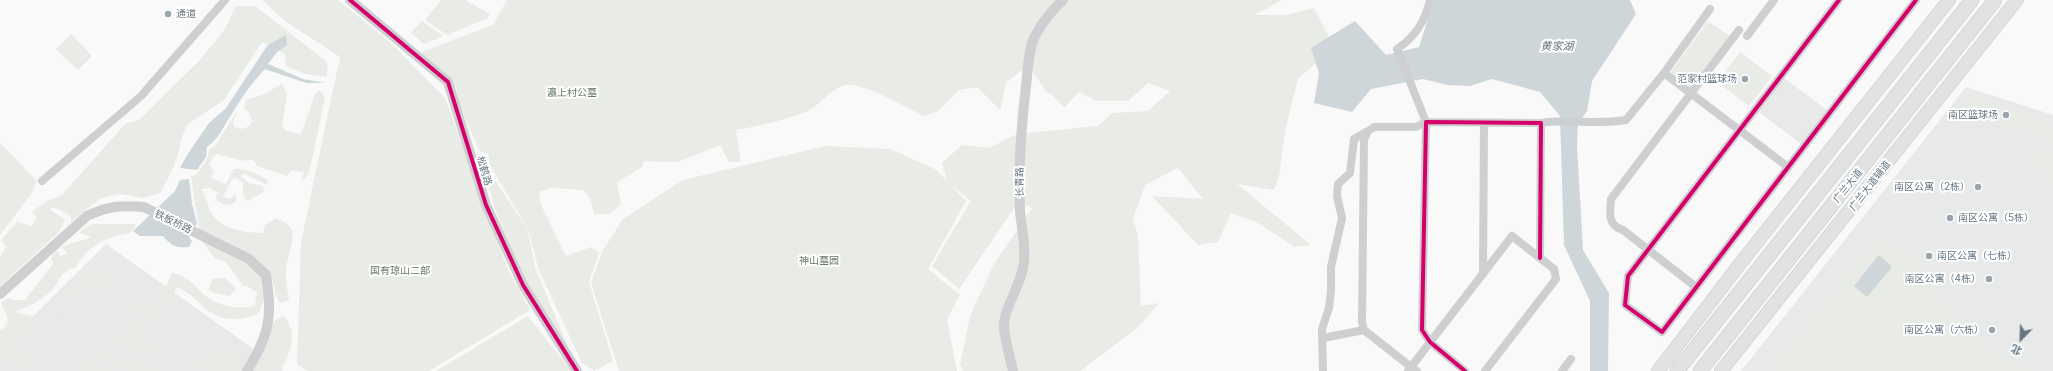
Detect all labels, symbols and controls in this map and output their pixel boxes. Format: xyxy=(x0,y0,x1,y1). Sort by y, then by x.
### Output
place label: 通道 xyxy=(176,8,196,20)
marker: 通道 xyxy=(163,9,173,19)
water label: 黄家湖 xyxy=(1541,40,1573,54)
place label: 范家村篮球场 xyxy=(1677,73,1737,85)
marker: 范家村篮球场 xyxy=(1740,74,1750,84)
park label: 瀛上村公墓 xyxy=(547,87,597,99)
place label: 南区篮球场 xyxy=(1948,109,1998,121)
marker: 南区篮球场 xyxy=(2001,110,2011,120)
street label: 松鹤路 xyxy=(474,155,494,187)
street label: 广兰大道辅道 xyxy=(1847,159,1893,213)
street label: 长青路 xyxy=(1014,167,1026,197)
street label: 广兰大道 xyxy=(1831,167,1865,205)
place label: 南区公寓（2栋） xyxy=(1894,181,1970,193)
marker: 南区公寓（2栋） xyxy=(1973,182,1983,192)
street label: 铁板桥路 xyxy=(152,208,194,236)
place label: 南区公寓（5栋） xyxy=(1958,212,2034,224)
marker: 南区公寓（5栋） xyxy=(1945,213,1955,223)
place label: 南区公寓（七栋） xyxy=(1937,250,2017,262)
marker: 南区公寓（七栋） xyxy=(1924,251,1934,261)
park label: 神山墓园 xyxy=(799,255,839,267)
park label: 国有琼山二部 xyxy=(370,265,430,277)
place label: 南区公寓（4栋） xyxy=(1905,273,1981,285)
marker: 南区公寓（4栋） xyxy=(1984,274,1994,284)
north arrow xyxy=(2001,319,2041,359)
place label: 南区公寓（六栋） xyxy=(1904,324,1984,336)
marker: 南区公寓（六栋） xyxy=(1987,325,1997,335)
text: 北 xyxy=(2009,341,2024,359)

